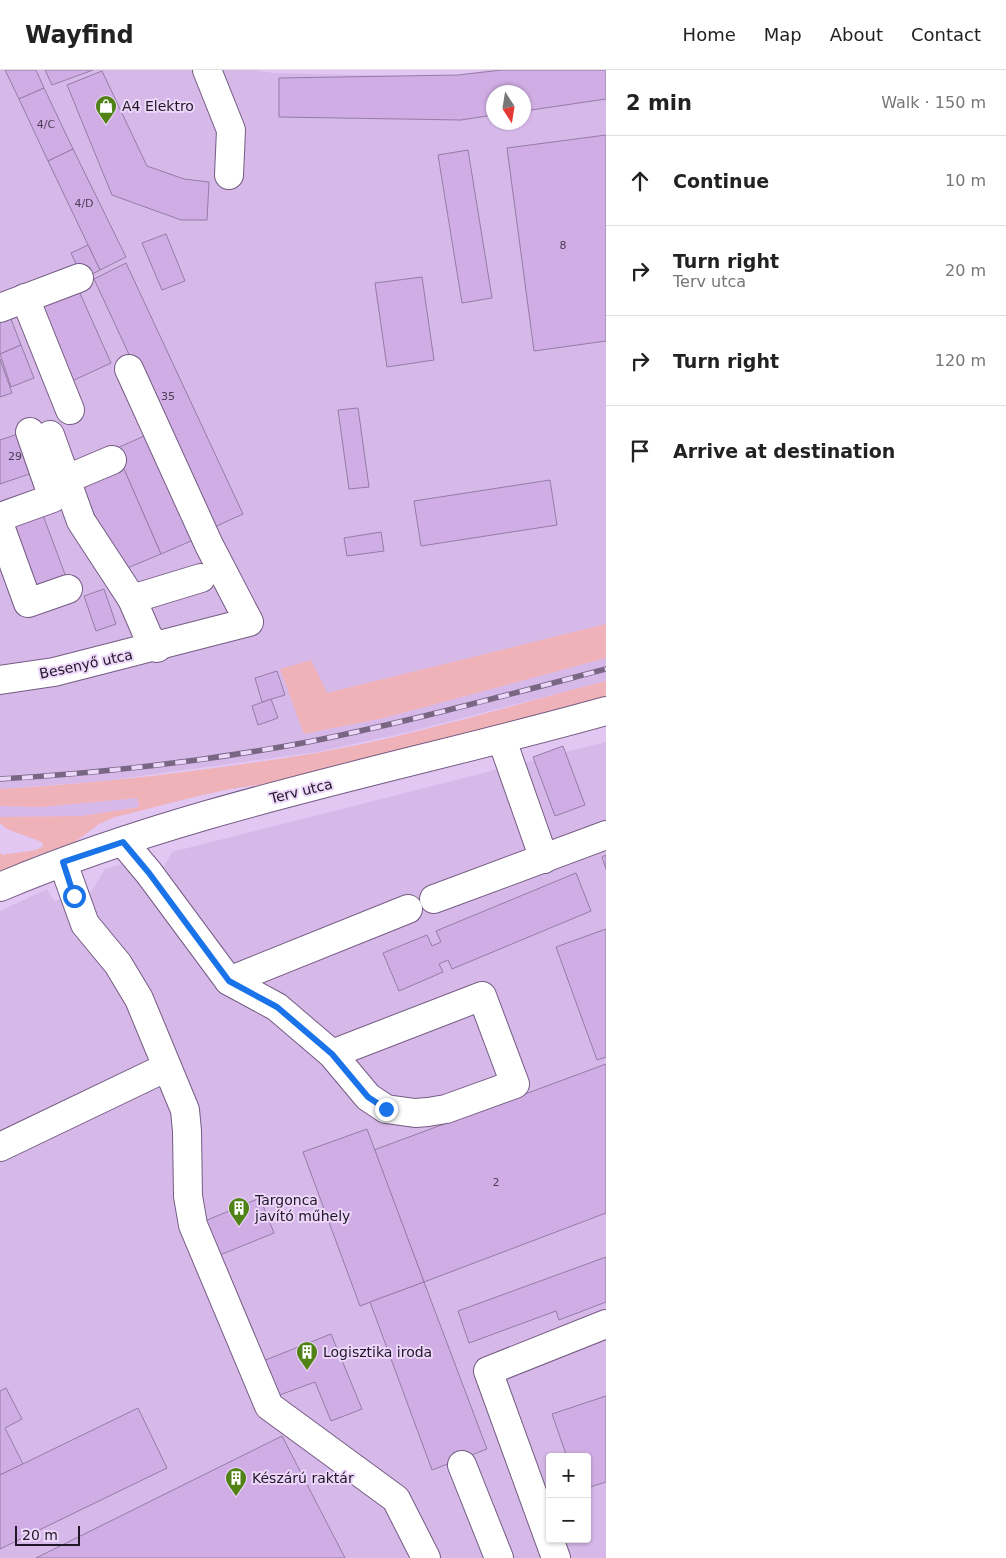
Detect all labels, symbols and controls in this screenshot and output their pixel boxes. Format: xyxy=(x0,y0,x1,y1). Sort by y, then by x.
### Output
text: Wayfind xyxy=(25,21,134,49)
text: Home xyxy=(683,24,736,45)
text: Map xyxy=(764,24,802,45)
text: About xyxy=(830,24,883,45)
text: Contact xyxy=(911,24,981,45)
north arrow xyxy=(486,85,531,130)
text: 2 min xyxy=(626,91,692,115)
text: Walk · 150 m xyxy=(881,93,986,112)
shop icon: A4 Elektro xyxy=(94,94,118,125)
place label: A4 Elektro xyxy=(122,98,194,114)
house number: 4/C xyxy=(37,118,56,131)
icon: ahead xyxy=(626,167,654,195)
text: Continue xyxy=(673,170,769,192)
text: 10 m xyxy=(945,171,986,190)
house number: 4/D xyxy=(74,197,94,210)
house number: 8 xyxy=(560,239,567,252)
text: Turn right xyxy=(673,250,779,272)
icon: right xyxy=(626,257,654,285)
text: 20 m xyxy=(945,261,986,280)
text: Terv utca xyxy=(673,272,746,291)
icon: right xyxy=(626,347,654,375)
text: Turn right xyxy=(673,350,779,372)
text: 120 m xyxy=(935,351,986,370)
house number: 35 xyxy=(161,390,175,403)
icon: arrive xyxy=(626,437,654,465)
text: Arrive at destination xyxy=(673,440,895,462)
house number: 29 xyxy=(8,450,22,463)
street label: Besenyő utca xyxy=(38,646,134,682)
street label: Terv utca xyxy=(267,776,334,807)
route start xyxy=(63,885,86,908)
route end xyxy=(375,1098,398,1121)
house number: 2 xyxy=(493,1176,500,1189)
place label: Targonca javító műhely xyxy=(254,1192,350,1224)
building icon: Targonca javító műhely xyxy=(227,1196,251,1227)
building icon: Logisztika iroda xyxy=(295,1340,319,1371)
place label: Logisztika iroda xyxy=(323,1344,432,1360)
map controls xyxy=(546,1453,591,1543)
button: + xyxy=(546,1453,591,1498)
building icon: Készárú raktár xyxy=(224,1466,248,1497)
place label: Készárú raktár xyxy=(252,1470,354,1486)
button: − xyxy=(546,1498,591,1543)
scale bar xyxy=(15,1523,80,1546)
text: 20 m xyxy=(22,1527,58,1543)

